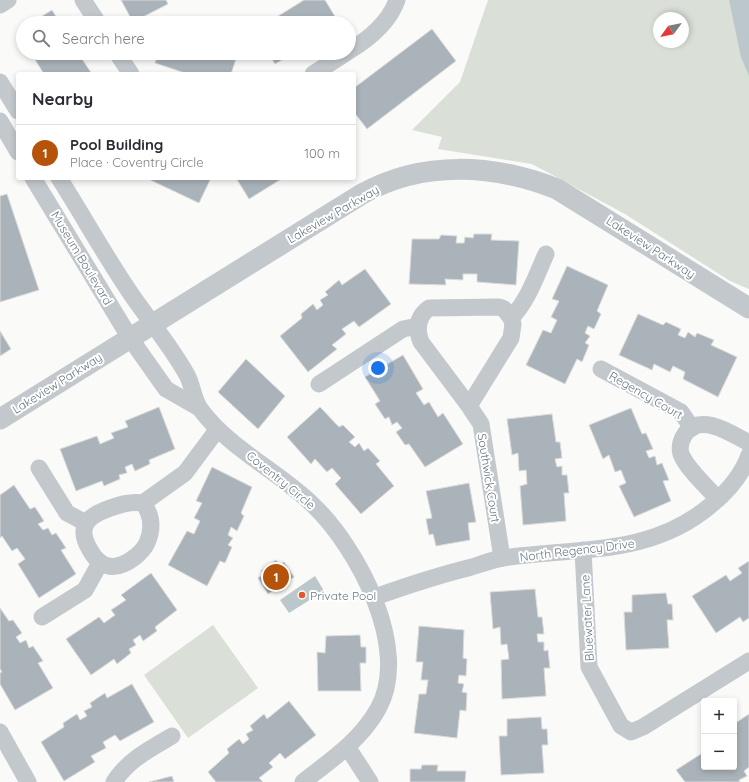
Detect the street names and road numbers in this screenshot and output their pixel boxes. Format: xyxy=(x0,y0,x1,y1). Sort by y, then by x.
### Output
street label: Lakeview Parkway xyxy=(285,182,381,246)
street label: Museum Boulevard xyxy=(48,208,116,308)
street label: Lakeview Parkway xyxy=(604,213,698,281)
street label: Lakeview Parkway xyxy=(9,349,105,417)
street label: Regency Court xyxy=(606,368,686,422)
street label: Southwick Court xyxy=(475,432,503,524)
street label: Coventry Circle xyxy=(244,448,319,512)
street label: North Regency Drive xyxy=(519,535,636,564)
street label: Bluewater Lane xyxy=(577,574,597,662)

